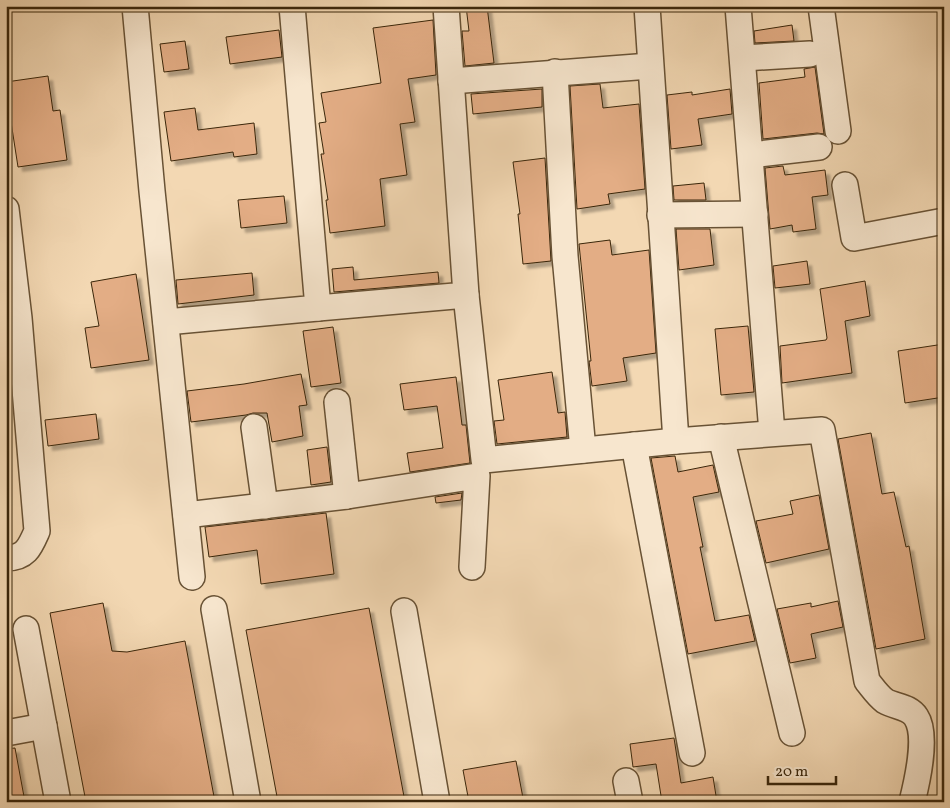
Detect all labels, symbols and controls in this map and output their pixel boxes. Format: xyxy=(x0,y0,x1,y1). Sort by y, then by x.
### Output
scale bar xyxy=(768,753,835,785)
text: 20 m xyxy=(775,762,808,783)

